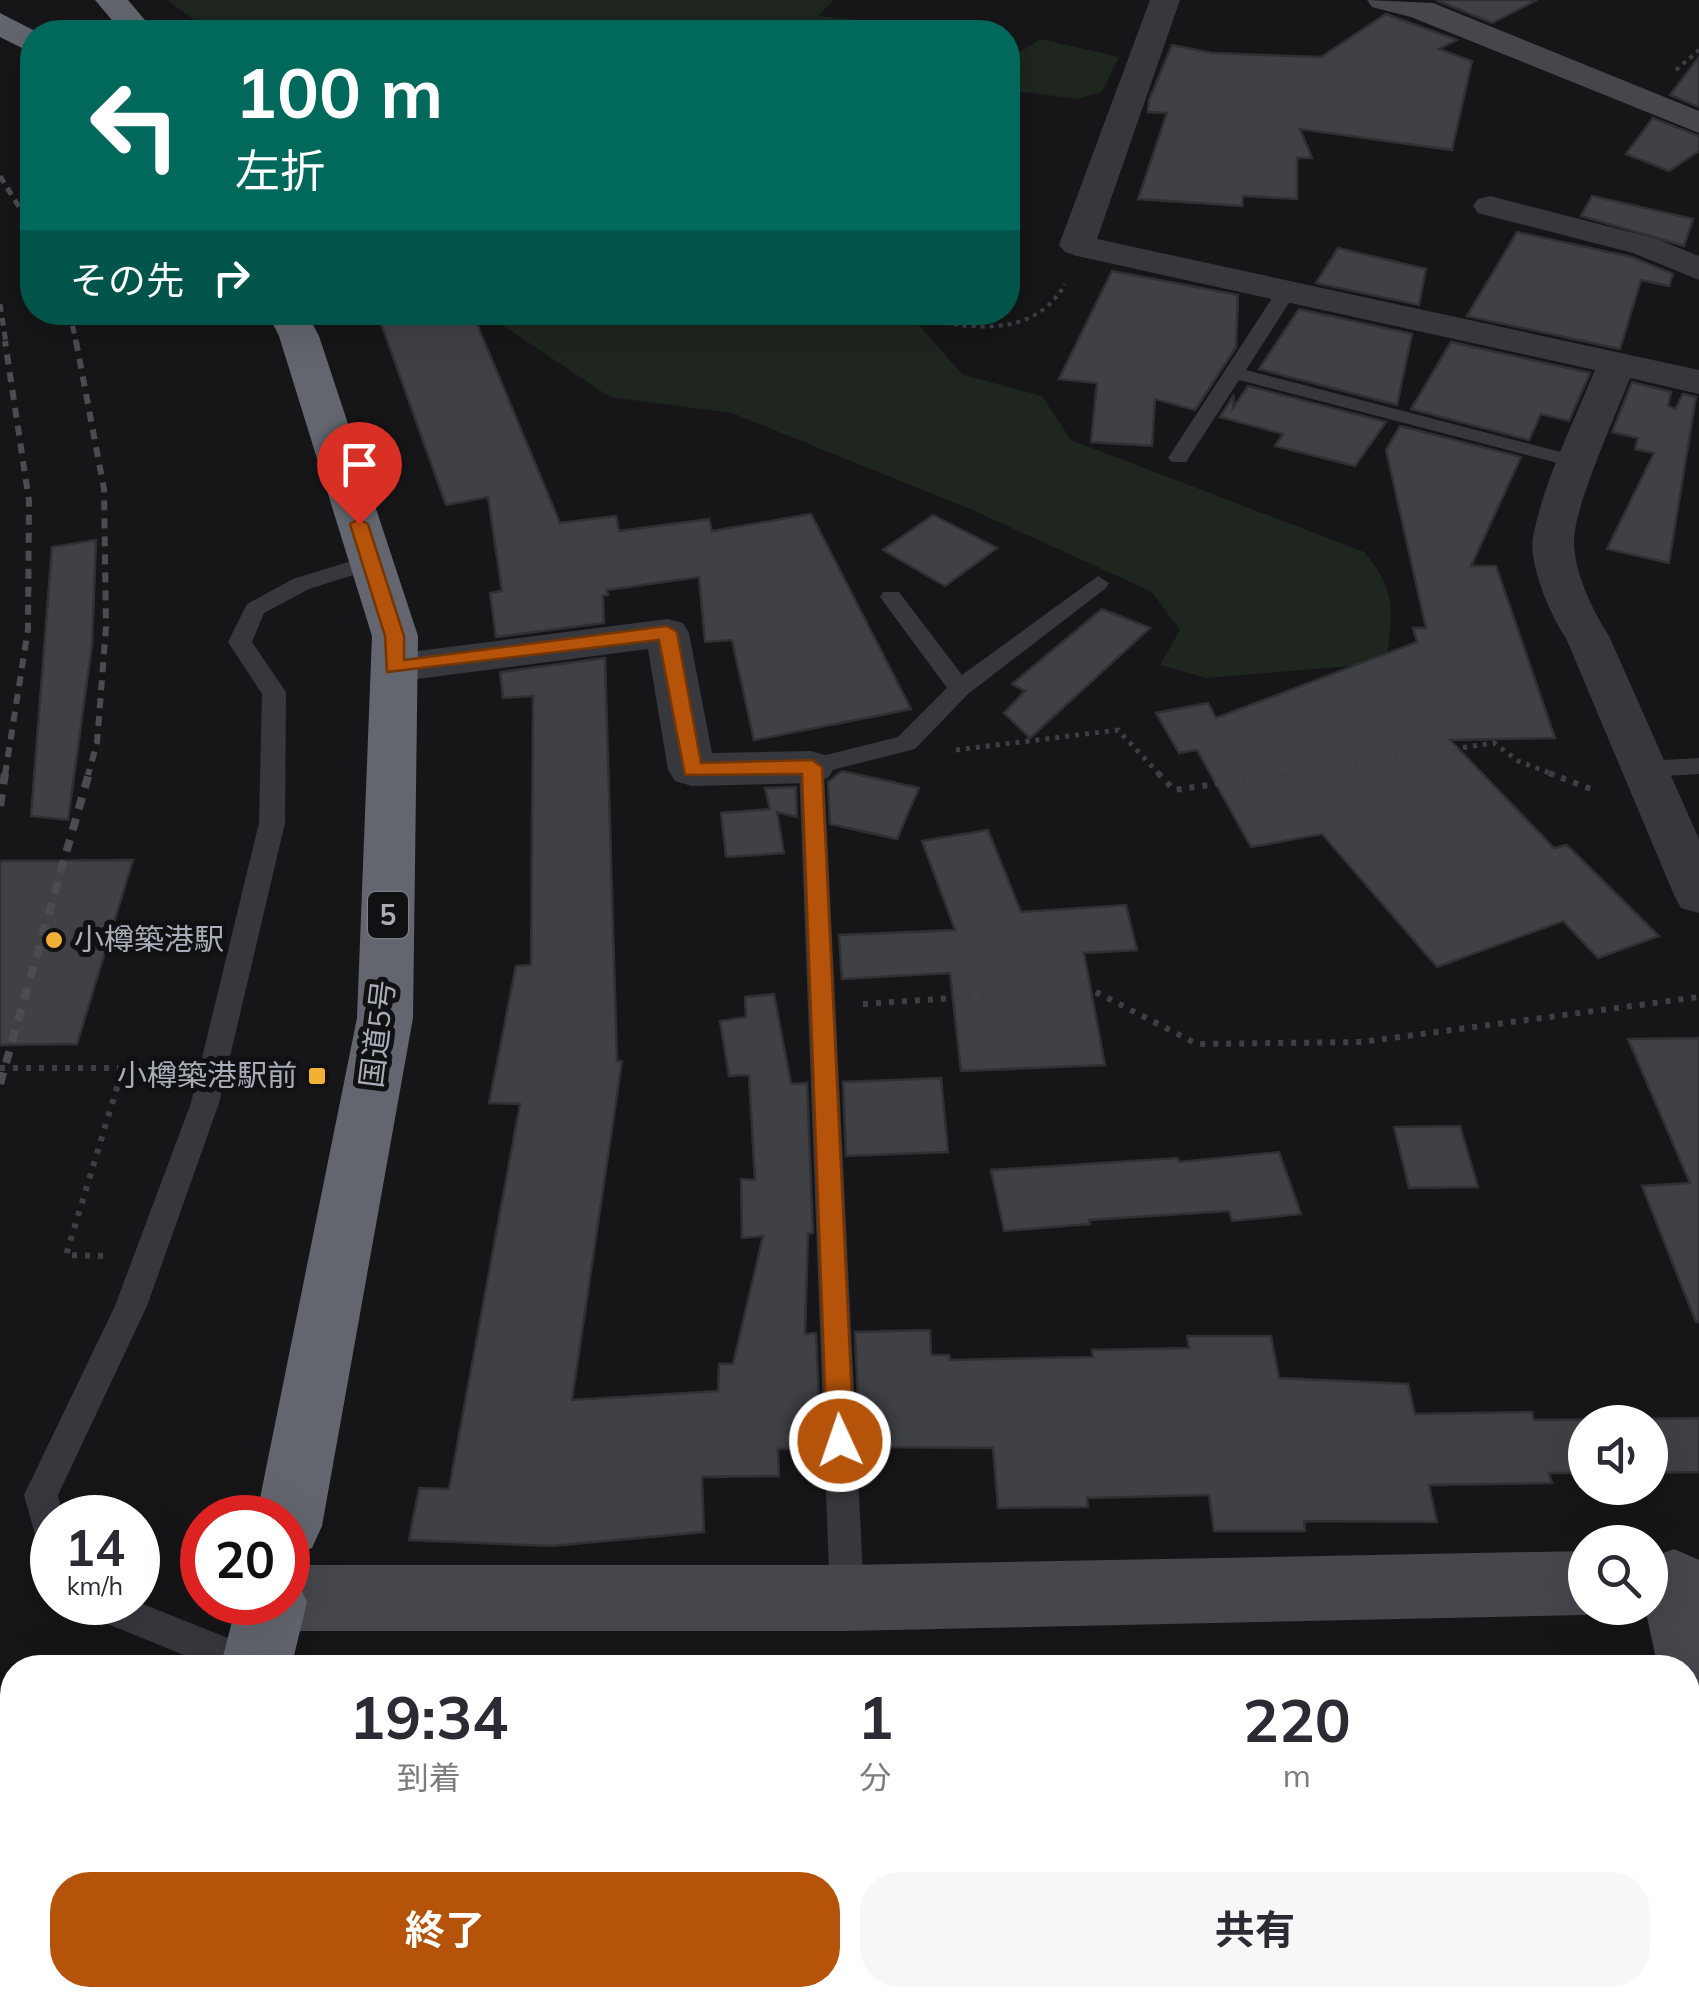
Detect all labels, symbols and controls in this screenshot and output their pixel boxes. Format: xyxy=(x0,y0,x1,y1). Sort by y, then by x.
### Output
text: 100 m xyxy=(235,48,443,136)
icon: left xyxy=(70,60,200,190)
text: 左折 xyxy=(235,142,325,198)
icon: right xyxy=(204,250,259,305)
text: その先 xyxy=(70,256,184,304)
pin xyxy=(317,422,402,525)
icon: arrive xyxy=(332,437,387,492)
road number: 5 xyxy=(368,892,408,938)
place label: 小樽築港駅 xyxy=(74,920,224,958)
marker: 小樽築港駅 xyxy=(43,929,65,951)
street label: 国道5号 xyxy=(352,978,402,1090)
place label: 小樽築港駅前 xyxy=(117,1056,297,1094)
marker: 小樽築港駅前 xyxy=(306,1065,328,1087)
position arrow xyxy=(788,1389,892,1493)
map controls xyxy=(1568,1405,1668,1625)
button: sound xyxy=(1568,1405,1668,1505)
speed limit sign: 20 xyxy=(180,1495,310,1625)
text: 14 xyxy=(65,1516,125,1579)
button: search xyxy=(1568,1525,1668,1625)
text: km/h xyxy=(67,1570,123,1601)
text: 19:34 xyxy=(349,1679,508,1754)
text: 1 xyxy=(857,1679,893,1754)
text: 220 xyxy=(1243,1682,1351,1757)
text: m xyxy=(1283,1755,1311,1795)
text: 到着 xyxy=(397,1757,461,1797)
text: 分 xyxy=(859,1757,891,1797)
button: 終了 xyxy=(50,1872,840,1987)
button: 共有 xyxy=(860,1872,1650,1987)

